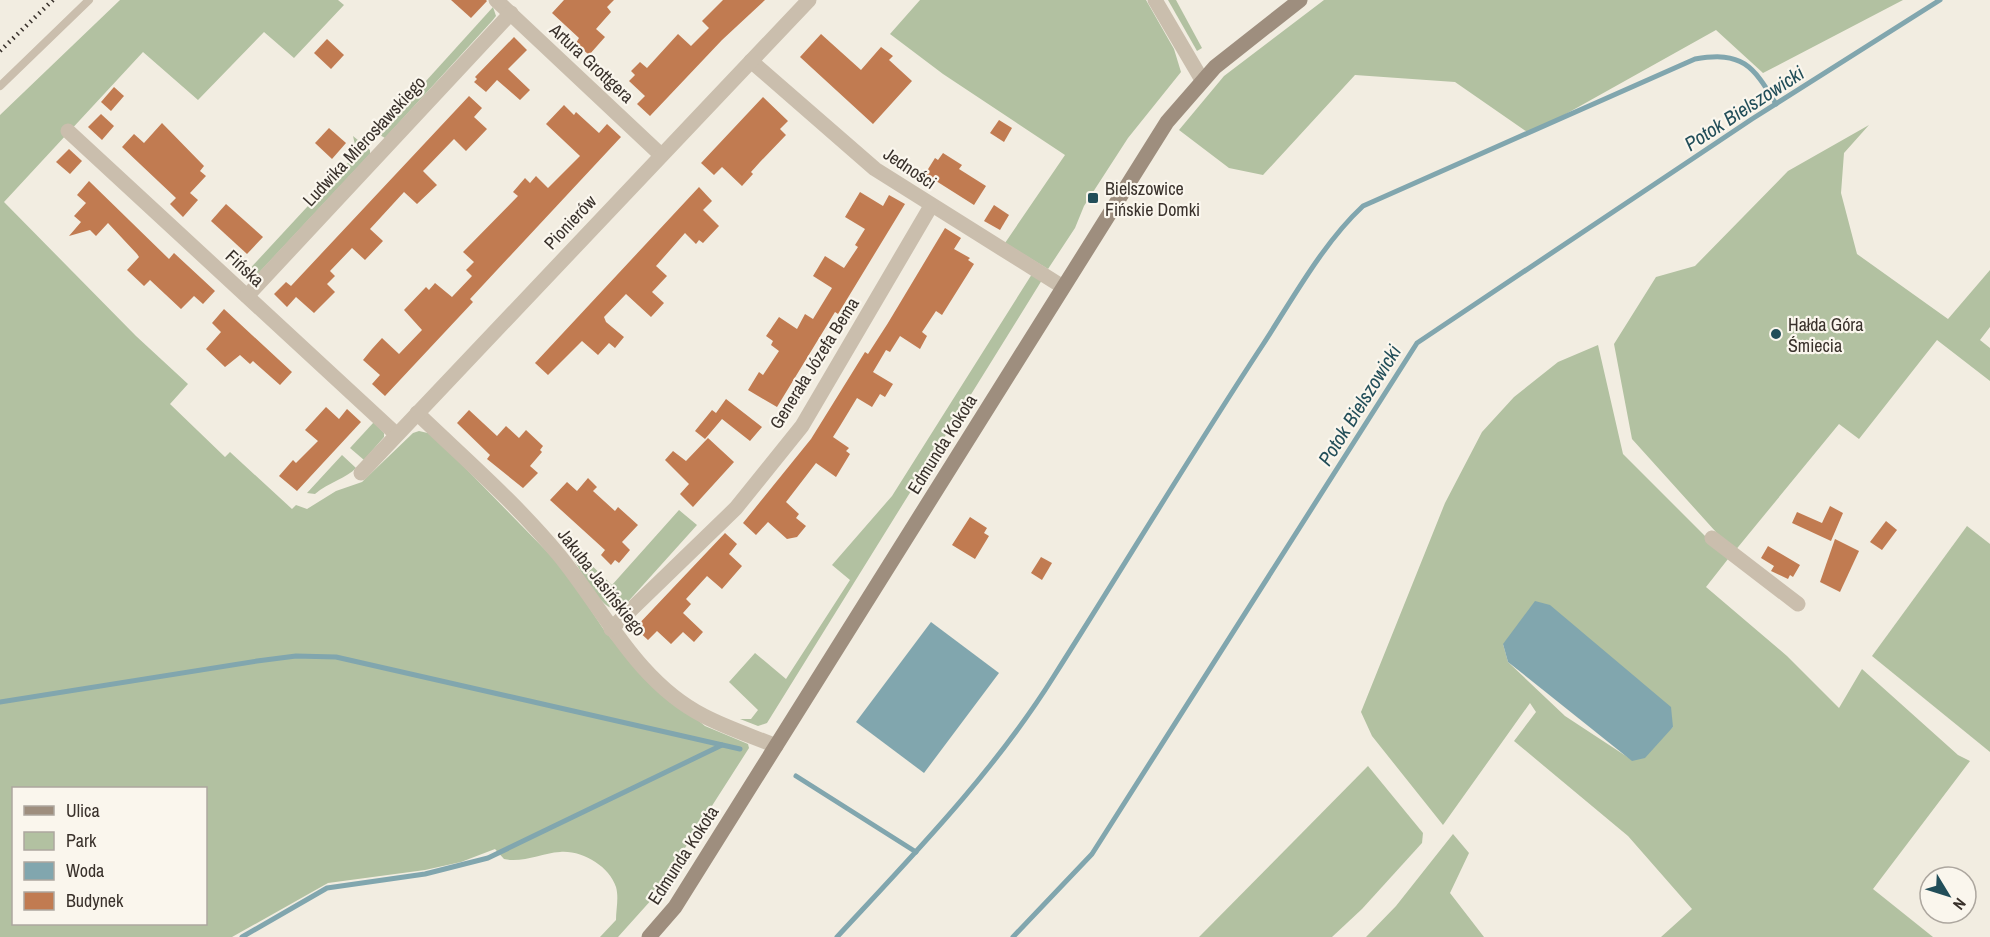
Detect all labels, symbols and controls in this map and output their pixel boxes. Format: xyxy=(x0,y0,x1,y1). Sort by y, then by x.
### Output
street label: Artura Grottgera xyxy=(544,17,640,109)
water label: Potok Bielszowicki xyxy=(1679,59,1809,157)
street label: Ludwika Mierosławskiego xyxy=(297,70,431,212)
street label: Jedności xyxy=(879,141,941,195)
place label: Bielszowice Fińskie Domki xyxy=(1105,176,1200,222)
street label: Pionierów xyxy=(538,189,602,255)
marker: Bielszowice Fińskie Domki xyxy=(1086,191,1100,205)
street label: Fińska xyxy=(220,244,270,292)
street label: Generała Józefa Bema xyxy=(763,292,865,434)
place label: Hałda Góra Śmiecia xyxy=(1788,312,1863,358)
marker: Hałda Góra Śmiecia xyxy=(1769,327,1783,341)
water label: Potok Bielszowicki xyxy=(1311,339,1407,471)
street label: Edmunda Kokota xyxy=(901,389,983,499)
street label: Jakuba Jasińskiego xyxy=(552,523,652,641)
legend xyxy=(12,787,207,925)
text: Ulica xyxy=(66,798,100,823)
street label: Edmunda Kokota xyxy=(642,801,724,909)
text: Park xyxy=(66,828,97,853)
text: Woda xyxy=(66,858,104,883)
north arrow xyxy=(1918,865,1978,925)
text: Budynek xyxy=(66,888,124,913)
text: N xyxy=(1948,894,1971,915)

